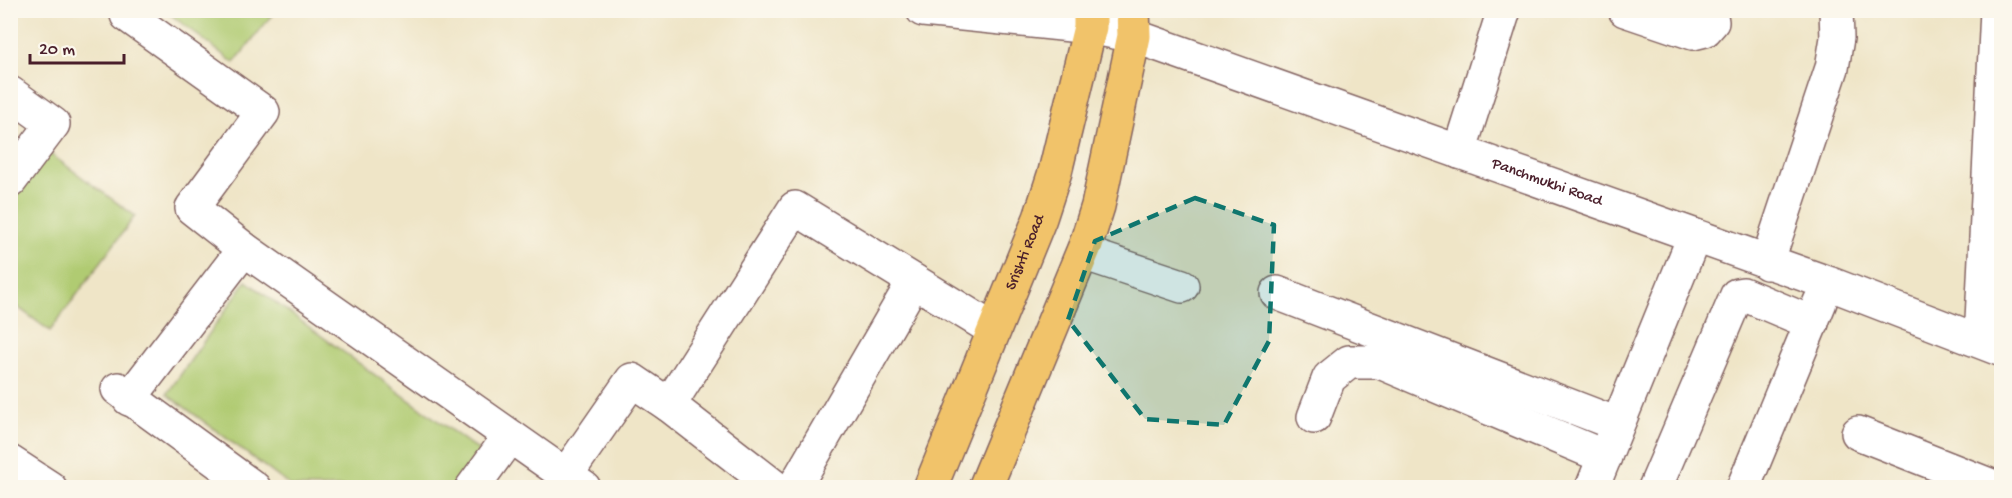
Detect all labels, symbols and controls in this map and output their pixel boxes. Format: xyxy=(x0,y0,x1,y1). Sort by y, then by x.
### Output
scale bar xyxy=(30,27,124,65)
text: 20 m xyxy=(39,40,75,61)
street label: Panchmukhi Road xyxy=(1488,154,1606,212)
street label: Srishti Road xyxy=(1002,211,1050,293)

